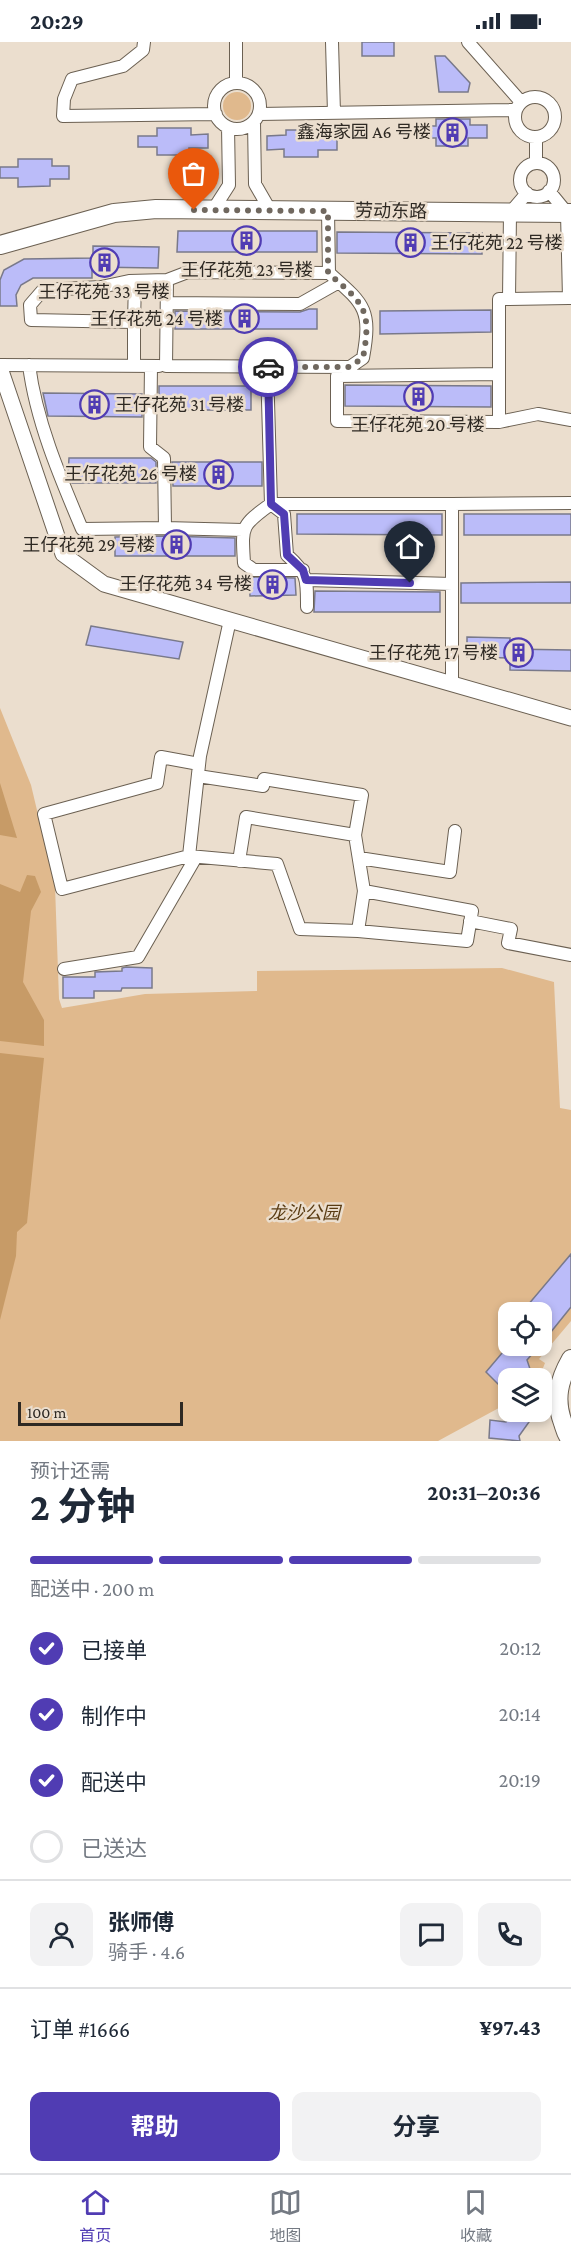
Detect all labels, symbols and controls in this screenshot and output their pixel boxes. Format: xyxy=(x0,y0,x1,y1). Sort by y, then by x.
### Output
text: 20:29 xyxy=(30,9,84,34)
building icon: 鑫海家园 A6 号楼 xyxy=(436,116,468,148)
place label: 鑫海家园 A6 号楼 xyxy=(297,122,431,142)
pin xyxy=(168,148,219,210)
icon: bag xyxy=(177,157,210,190)
street label: 劳动东路 xyxy=(355,200,427,222)
building icon: 王仔花苑 23 号楼 xyxy=(231,225,263,257)
building icon: 王仔花苑 22 号楼 xyxy=(394,227,426,259)
place label: 王仔花苑 22 号楼 xyxy=(431,233,563,253)
building icon: 王仔花苑 33 号楼 xyxy=(88,247,120,279)
place label: 王仔花苑 23 号楼 xyxy=(181,260,313,280)
place label: 王仔花苑 33 号楼 xyxy=(38,282,170,302)
building icon: 王仔花苑 24 号楼 xyxy=(228,303,260,335)
place label: 王仔花苑 24 号楼 xyxy=(90,309,223,329)
courier xyxy=(238,337,298,397)
icon: car xyxy=(252,351,285,384)
building icon: 王仔花苑 20 号楼 xyxy=(402,380,434,412)
building icon: 王仔花苑 31 号楼 xyxy=(78,389,110,421)
place label: 王仔花苑 31 号楼 xyxy=(115,395,244,415)
place label: 王仔花苑 20 号楼 xyxy=(351,415,485,435)
building icon: 王仔花苑 26 号楼 xyxy=(202,458,234,490)
place label: 王仔花苑 26 号楼 xyxy=(65,464,197,484)
pin xyxy=(384,521,435,583)
building icon: 王仔花苑 29 号楼 xyxy=(160,529,192,561)
icon: home xyxy=(393,530,426,563)
place label: 王仔花苑 29 号楼 xyxy=(23,535,155,555)
building icon: 王仔花苑 34 号楼 xyxy=(257,568,289,600)
place label: 王仔花苑 34 号楼 xyxy=(120,574,252,594)
building icon: 王仔花苑 17 号楼 xyxy=(503,637,535,669)
place label: 王仔花苑 17 号楼 xyxy=(369,643,498,663)
park label: 龙沙公园 xyxy=(268,1203,343,1223)
map controls xyxy=(498,1302,552,1422)
button: locate xyxy=(498,1302,552,1356)
button: layers xyxy=(498,1368,552,1422)
scale bar xyxy=(18,1399,183,1426)
text: 100 m xyxy=(27,1404,66,1421)
text: 预计还需 xyxy=(30,1460,110,1482)
text: 20:31–20:36 xyxy=(427,1480,541,1505)
text: 2 分钟 xyxy=(30,1485,135,1528)
text: 配送中 · 200 m xyxy=(30,1578,154,1600)
icon: check xyxy=(30,1632,63,1665)
text: 20:12 xyxy=(499,1637,541,1659)
text: 已接单 xyxy=(81,1638,147,1663)
icon: check xyxy=(30,1698,63,1731)
text: 20:14 xyxy=(499,1703,541,1725)
text: 制作中 xyxy=(81,1704,147,1729)
icon: check xyxy=(30,1764,63,1797)
text: 20:19 xyxy=(499,1769,541,1791)
text: 配送中 xyxy=(81,1770,147,1795)
text: 已送达 xyxy=(81,1836,147,1861)
button: person xyxy=(30,1903,93,1966)
button: chat xyxy=(400,1903,463,1966)
button: phone xyxy=(478,1903,541,1966)
text: 张师傅 xyxy=(108,1910,174,1935)
text: 骑手 · 4.6 xyxy=(108,1941,185,1963)
text: ¥97.43 xyxy=(479,2015,541,2040)
text: 订单 #1666 xyxy=(30,2017,130,2042)
button: 帮助 xyxy=(30,2092,280,2161)
button: 分享 xyxy=(292,2092,541,2161)
tab: 首页 xyxy=(79,2186,112,2246)
tab: 地图 xyxy=(269,2186,302,2246)
tab: 收藏 xyxy=(459,2186,492,2246)

